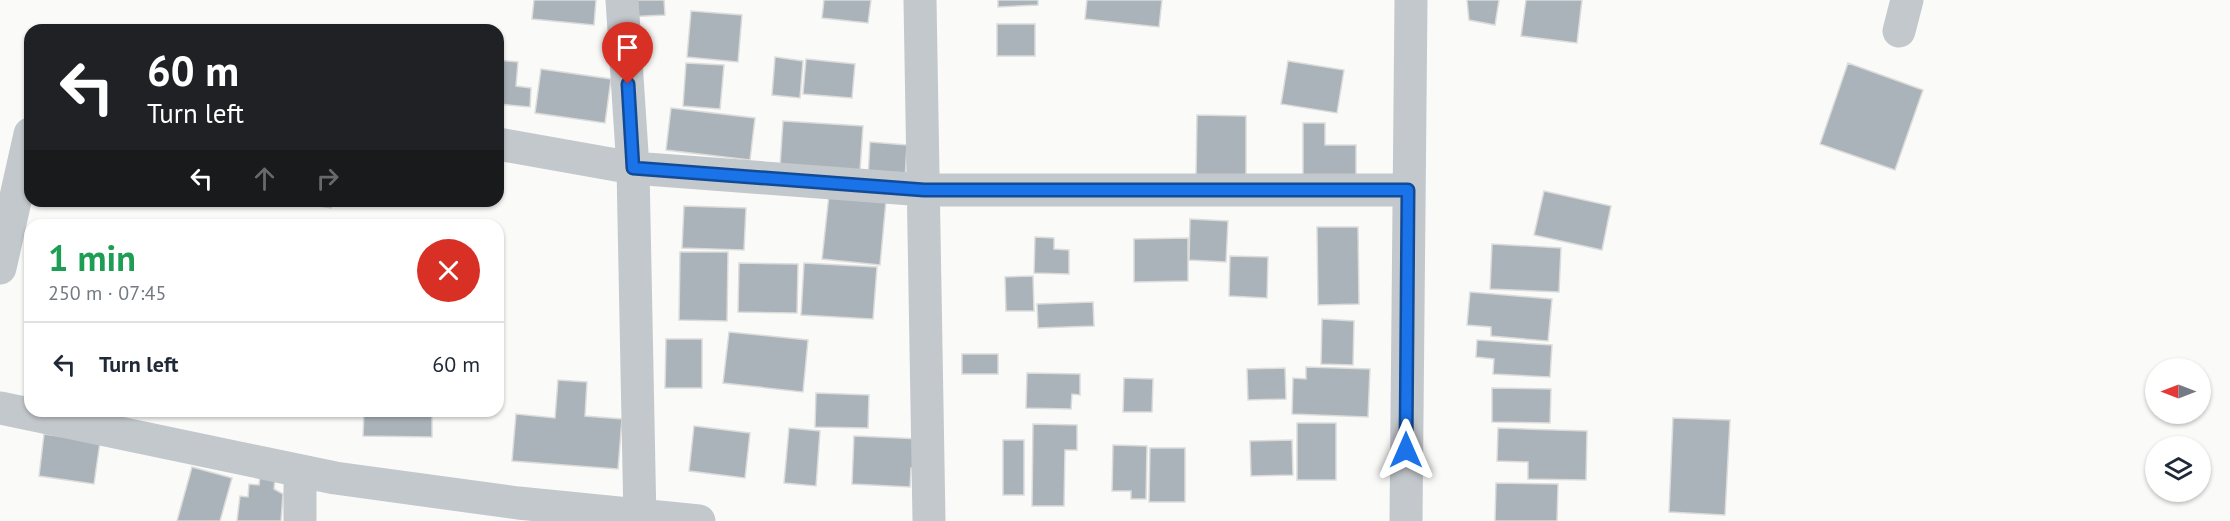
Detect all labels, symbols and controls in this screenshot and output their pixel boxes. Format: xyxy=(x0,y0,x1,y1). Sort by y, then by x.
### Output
pin xyxy=(602,22,653,84)
icon: arrive xyxy=(611,31,644,64)
text: 60 m xyxy=(147,43,239,98)
icon: left xyxy=(48,48,126,126)
text: Turn left xyxy=(147,96,244,130)
icon: left xyxy=(185,162,218,195)
icon: ahead xyxy=(248,162,281,195)
icon: right xyxy=(311,162,344,195)
text: 1 min xyxy=(48,234,136,281)
button: close xyxy=(417,239,480,302)
text: 250 m · 07:45 xyxy=(48,280,166,306)
icon: left xyxy=(48,348,81,381)
text: Turn left xyxy=(99,350,179,378)
text: 60 m xyxy=(432,350,480,378)
north arrow xyxy=(2145,358,2211,424)
map controls xyxy=(2145,358,2211,502)
position arrow xyxy=(1374,418,1438,482)
button: layers xyxy=(2145,436,2211,502)

